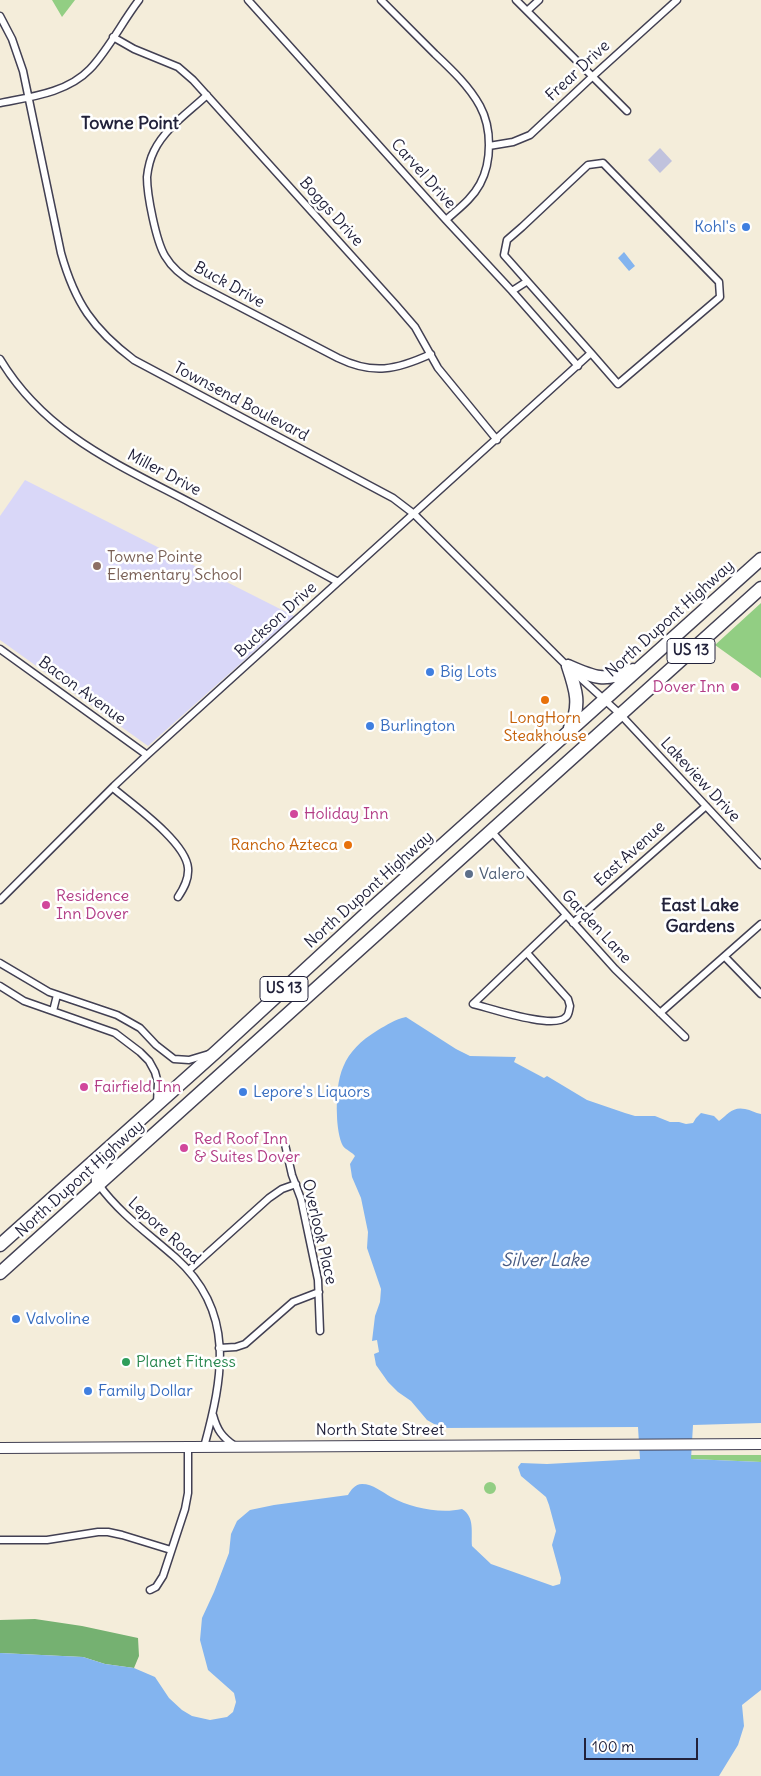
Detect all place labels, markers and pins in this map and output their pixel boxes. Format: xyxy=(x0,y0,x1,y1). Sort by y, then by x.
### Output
place label: Kohl's xyxy=(694,217,736,237)
marker: Kohl's xyxy=(740,221,752,233)
place label: Towne Pointe Elementary School xyxy=(107,547,242,585)
marker: Towne Pointe Elementary School xyxy=(91,560,103,572)
place label: Big Lots xyxy=(440,662,497,682)
marker: Big Lots xyxy=(424,666,436,678)
place label: Dover Inn xyxy=(653,677,725,697)
marker: Dover Inn xyxy=(729,681,741,693)
marker: LongHorn Steakhouse xyxy=(539,694,551,706)
place label: LongHorn Steakhouse xyxy=(503,708,587,746)
place label: Burlington xyxy=(380,716,455,736)
marker: Burlington xyxy=(364,720,376,732)
place label: Holiday Inn xyxy=(304,804,388,824)
marker: Holiday Inn xyxy=(288,808,300,820)
place label: Rancho Azteca xyxy=(230,835,338,855)
marker: Rancho Azteca xyxy=(342,839,354,851)
place label: Valero xyxy=(479,864,525,884)
marker: Valero xyxy=(463,868,475,880)
place label: Residence Inn Dover xyxy=(56,886,129,924)
marker: Residence Inn Dover xyxy=(40,899,52,911)
place label: Fairfield Inn xyxy=(94,1077,181,1097)
marker: Fairfield Inn xyxy=(78,1081,90,1093)
place label: Lepore's Liquors xyxy=(253,1082,370,1102)
marker: Lepore's Liquors xyxy=(237,1086,249,1098)
place label: Red Roof Inn & Suites Dover xyxy=(194,1129,300,1167)
marker: Red Roof Inn & Suites Dover xyxy=(178,1142,190,1154)
place label: Valvoline xyxy=(26,1309,90,1329)
marker: Valvoline xyxy=(10,1313,22,1325)
place label: Planet Fitness xyxy=(136,1352,236,1372)
marker: Planet Fitness xyxy=(120,1356,132,1368)
place label: Family Dollar xyxy=(98,1381,193,1401)
marker: Family Dollar xyxy=(82,1385,94,1397)

